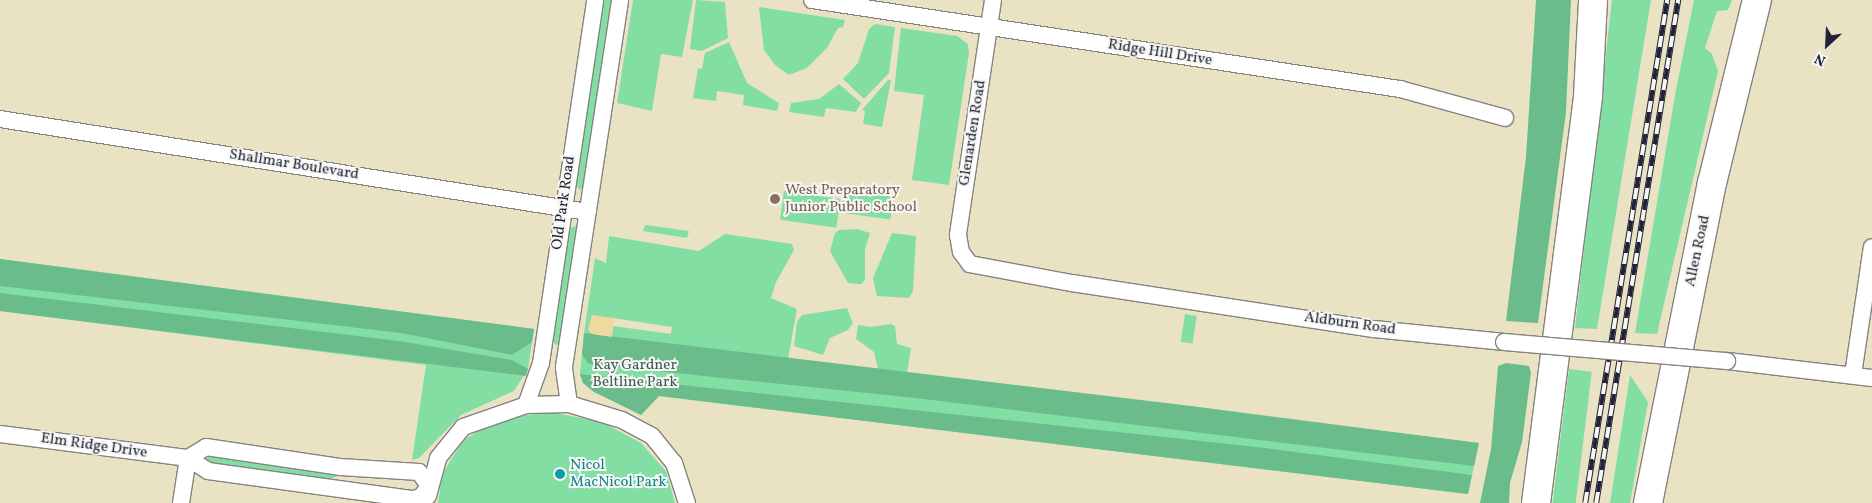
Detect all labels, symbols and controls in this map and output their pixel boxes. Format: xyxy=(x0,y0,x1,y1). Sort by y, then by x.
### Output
north arrow xyxy=(1802,20,1852,70)
street label: Ridge Hill Drive xyxy=(1107,36,1213,70)
text: N xyxy=(1812,48,1829,70)
street label: Glenarden Road xyxy=(956,79,990,187)
street label: Shallmar Boulevard xyxy=(228,146,360,184)
street label: Old Park Road xyxy=(549,155,579,251)
place label: West Preparatory Junior Public School xyxy=(785,181,917,216)
marker: West Preparatory Junior Public School xyxy=(769,193,781,205)
street label: Allen Road xyxy=(1682,214,1714,288)
street label: Aldburn Road xyxy=(1303,309,1397,339)
park label: Kay Gardner Beltline Park xyxy=(593,356,677,391)
street label: Elm Ridge Drive xyxy=(40,430,148,462)
place label: Nicol MacNicol Park xyxy=(570,456,666,491)
marker: Nicol MacNicol Park xyxy=(554,468,566,480)

